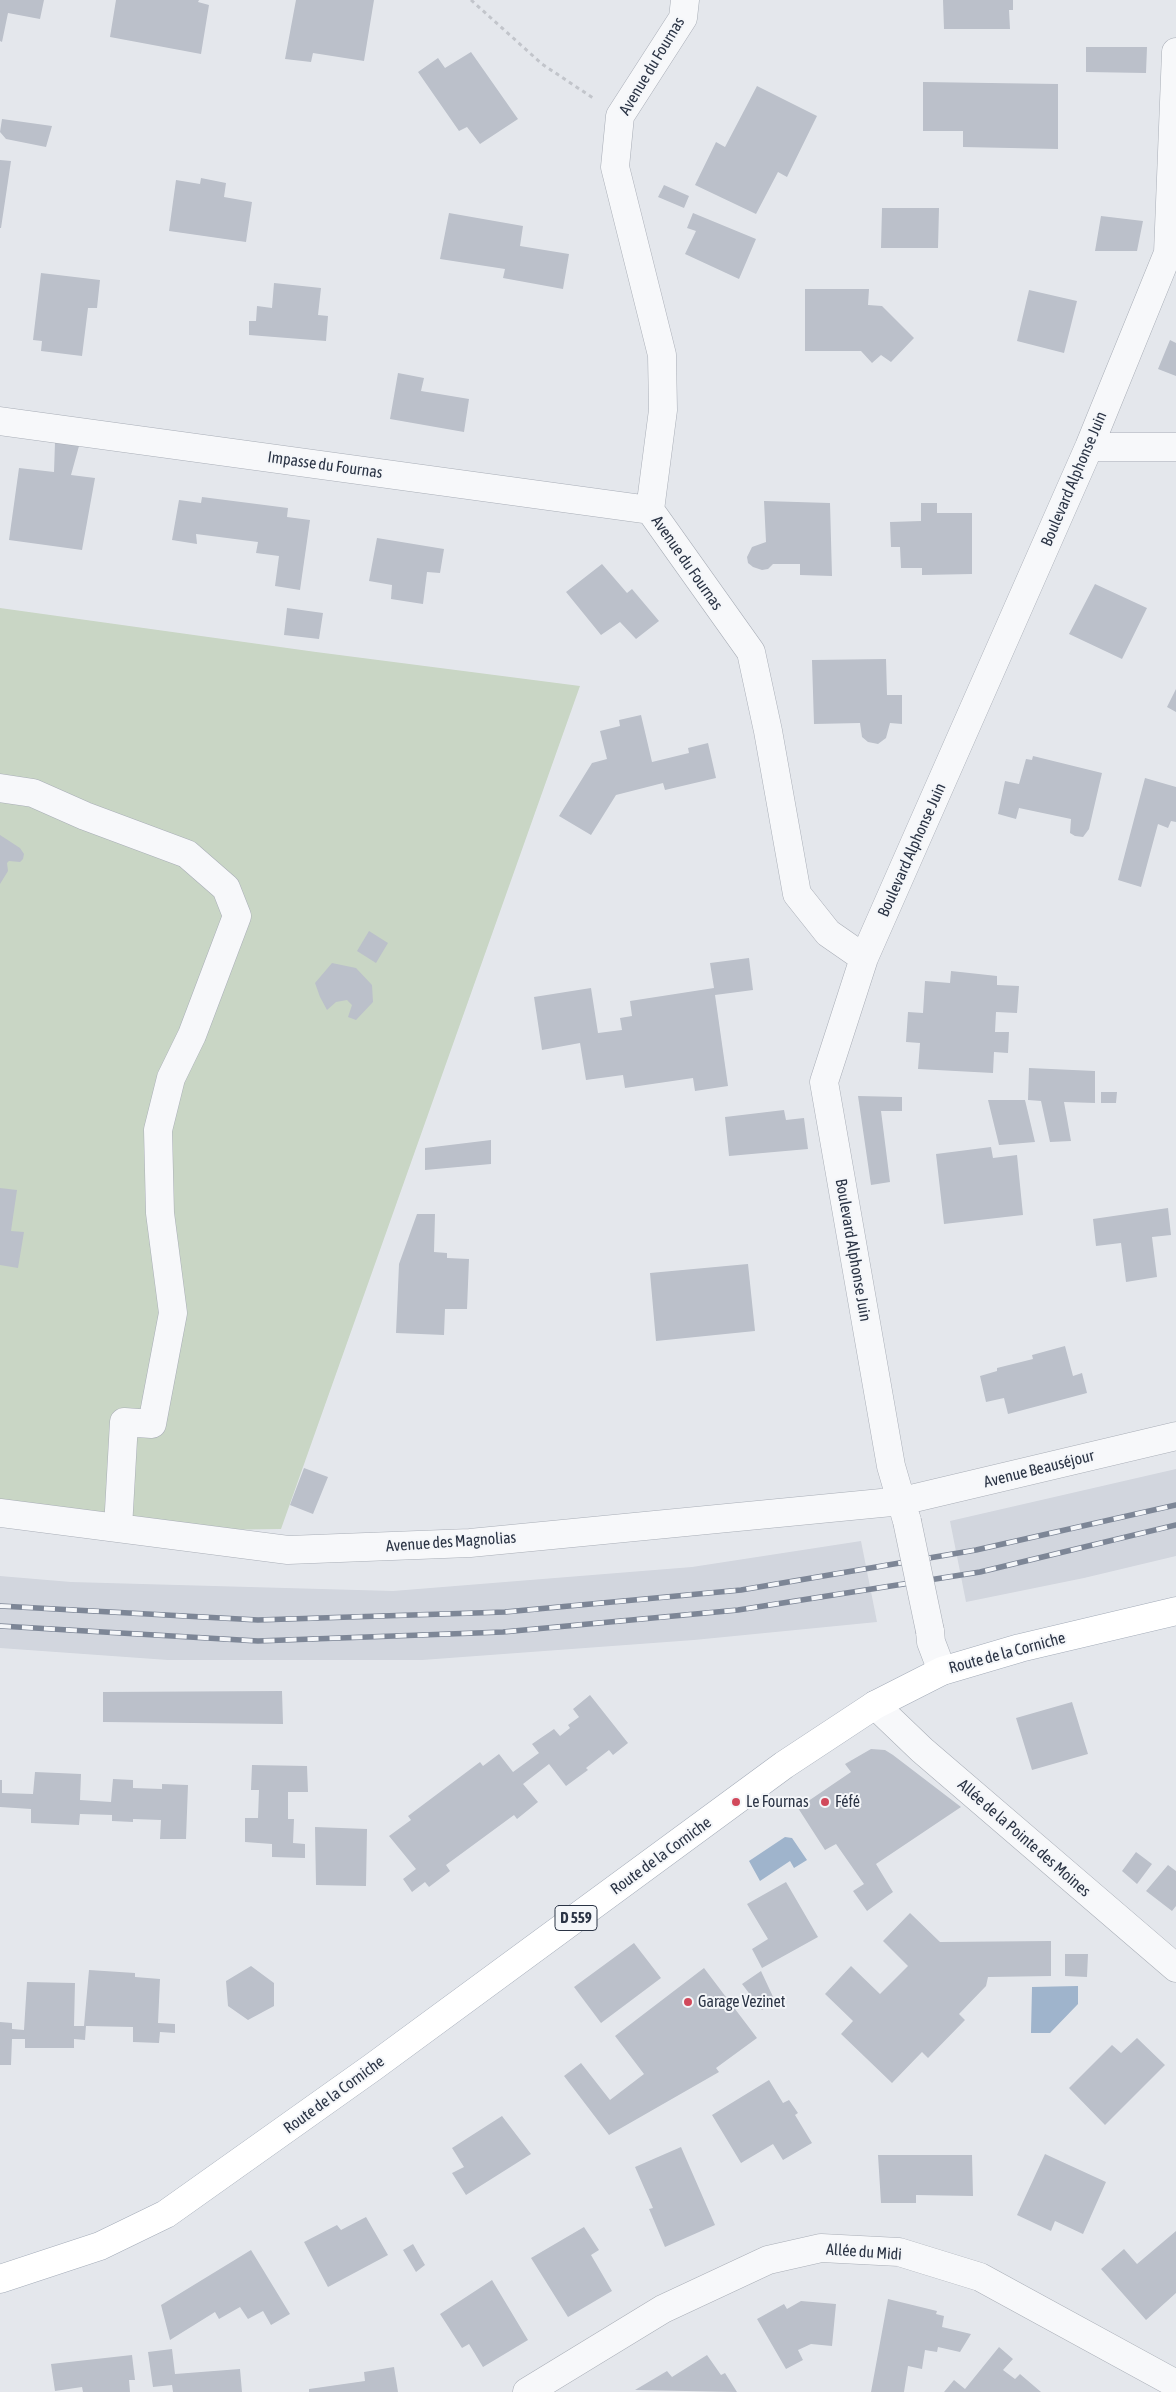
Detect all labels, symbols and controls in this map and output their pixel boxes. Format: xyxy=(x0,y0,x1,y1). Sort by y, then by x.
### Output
street label: Avenue du Fournas xyxy=(615,14,689,118)
street label: Boulevard Alphonse Juin xyxy=(1037,409,1111,549)
street label: Impasse du Fournas xyxy=(266,447,384,483)
street label: Avenue du Fournas xyxy=(647,512,727,614)
street label: Boulevard Alphonse Juin xyxy=(874,780,950,920)
street label: Boulevard Alphonse Juin xyxy=(831,1177,875,1323)
street label: Avenue Beauséjour xyxy=(982,1446,1096,1492)
street label: Avenue des Magnolias xyxy=(385,1528,517,1556)
street label: Route de la Corniche xyxy=(947,1628,1067,1678)
street label: Allée de la Pointe des Moines xyxy=(954,1775,1094,1901)
place label: Le Fournas xyxy=(746,1792,809,1812)
place label: Féfé xyxy=(835,1792,860,1812)
marker: Le Fournas xyxy=(730,1796,742,1808)
marker: Féfé xyxy=(819,1796,831,1808)
street label: Route de la Corniche xyxy=(607,1813,715,1899)
road number: D 559 xyxy=(555,1906,597,1930)
place label: Garage Vezinet xyxy=(698,1992,785,2012)
marker: Garage Vezinet xyxy=(682,1996,694,2008)
street label: Route de la Corniche xyxy=(280,2052,388,2138)
street label: Allée du Midi xyxy=(825,2240,903,2264)

